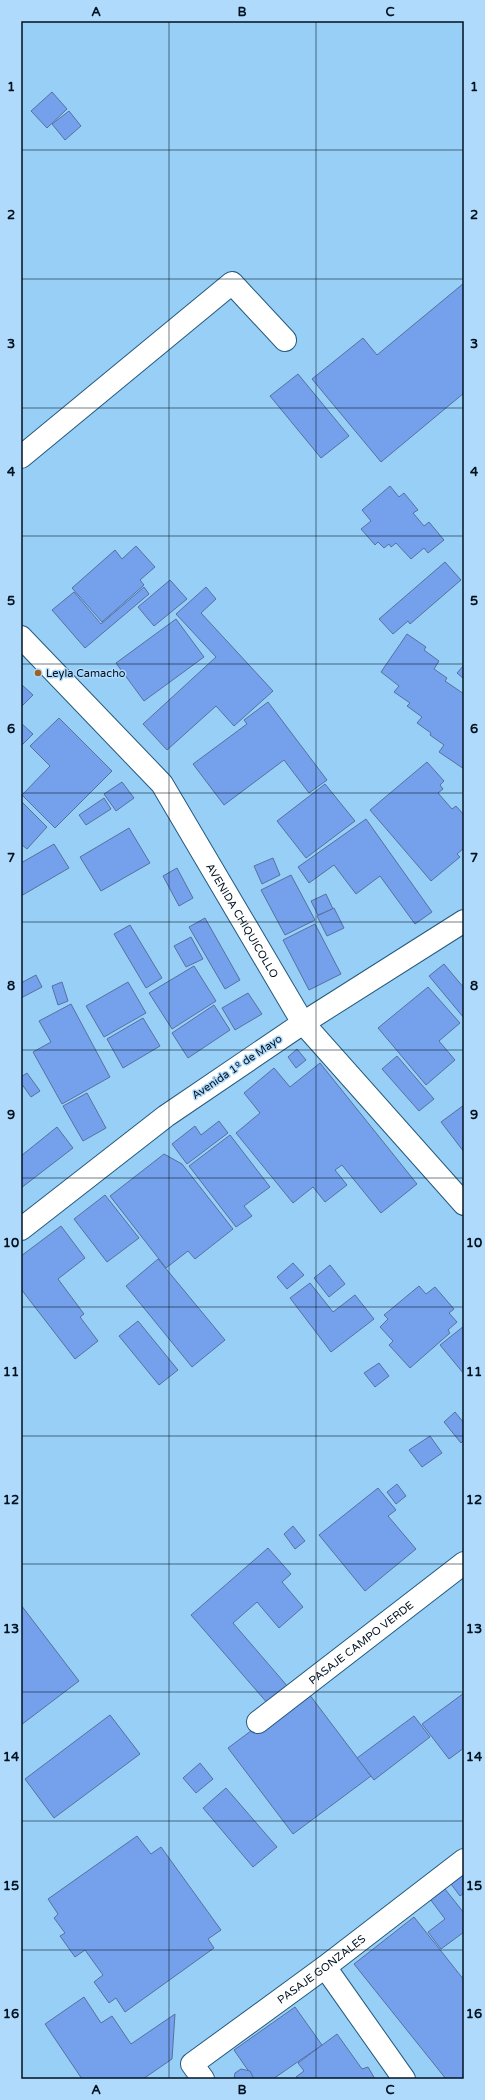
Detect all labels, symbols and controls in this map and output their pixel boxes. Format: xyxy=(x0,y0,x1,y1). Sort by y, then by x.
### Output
text: A xyxy=(91,4,101,20)
text: B xyxy=(237,4,247,20)
text: C xyxy=(385,4,395,20)
text: 1 xyxy=(7,79,15,95)
text: 1 xyxy=(470,79,478,95)
text: 2 xyxy=(7,207,15,223)
text: 2 xyxy=(470,207,478,223)
text: 3 xyxy=(7,336,15,352)
text: 3 xyxy=(470,336,478,352)
text: 4 xyxy=(7,464,16,480)
text: 4 xyxy=(470,464,479,480)
text: 5 xyxy=(7,593,15,609)
text: 5 xyxy=(470,593,478,609)
place label: Leyla Camacho xyxy=(46,667,126,680)
marker: Leyla Camacho xyxy=(33,668,43,678)
text: 6 xyxy=(7,721,15,737)
text: 6 xyxy=(470,721,478,737)
text: 7 xyxy=(7,850,15,866)
text: 7 xyxy=(470,850,478,866)
street label: AVENIDA CHIQUICOLLO xyxy=(204,861,281,980)
text: 8 xyxy=(7,978,15,994)
text: 8 xyxy=(470,978,478,994)
street label: Avenida 1º de Mayo xyxy=(189,1032,285,1102)
text: 9 xyxy=(7,1107,15,1123)
text: 9 xyxy=(470,1107,478,1123)
text: 10 xyxy=(3,1235,19,1251)
text: 10 xyxy=(466,1235,482,1251)
text: 11 xyxy=(3,1364,19,1380)
text: 11 xyxy=(466,1364,482,1380)
text: 12 xyxy=(3,1492,19,1508)
text: 12 xyxy=(466,1492,482,1508)
street label: PASAJE CAMPO VERDE xyxy=(306,1598,416,1687)
text: 13 xyxy=(3,1621,19,1637)
text: 13 xyxy=(466,1621,482,1637)
text: 14 xyxy=(3,1749,20,1765)
text: 14 xyxy=(466,1749,483,1765)
text: 15 xyxy=(3,1878,19,1894)
text: 15 xyxy=(466,1878,482,1894)
street label: PASAJE GONZALES xyxy=(275,1932,368,2006)
text: 16 xyxy=(3,2006,19,2022)
text: 16 xyxy=(466,2006,482,2022)
text: A xyxy=(91,2082,101,2098)
text: B xyxy=(237,2082,247,2098)
text: C xyxy=(385,2082,395,2098)

